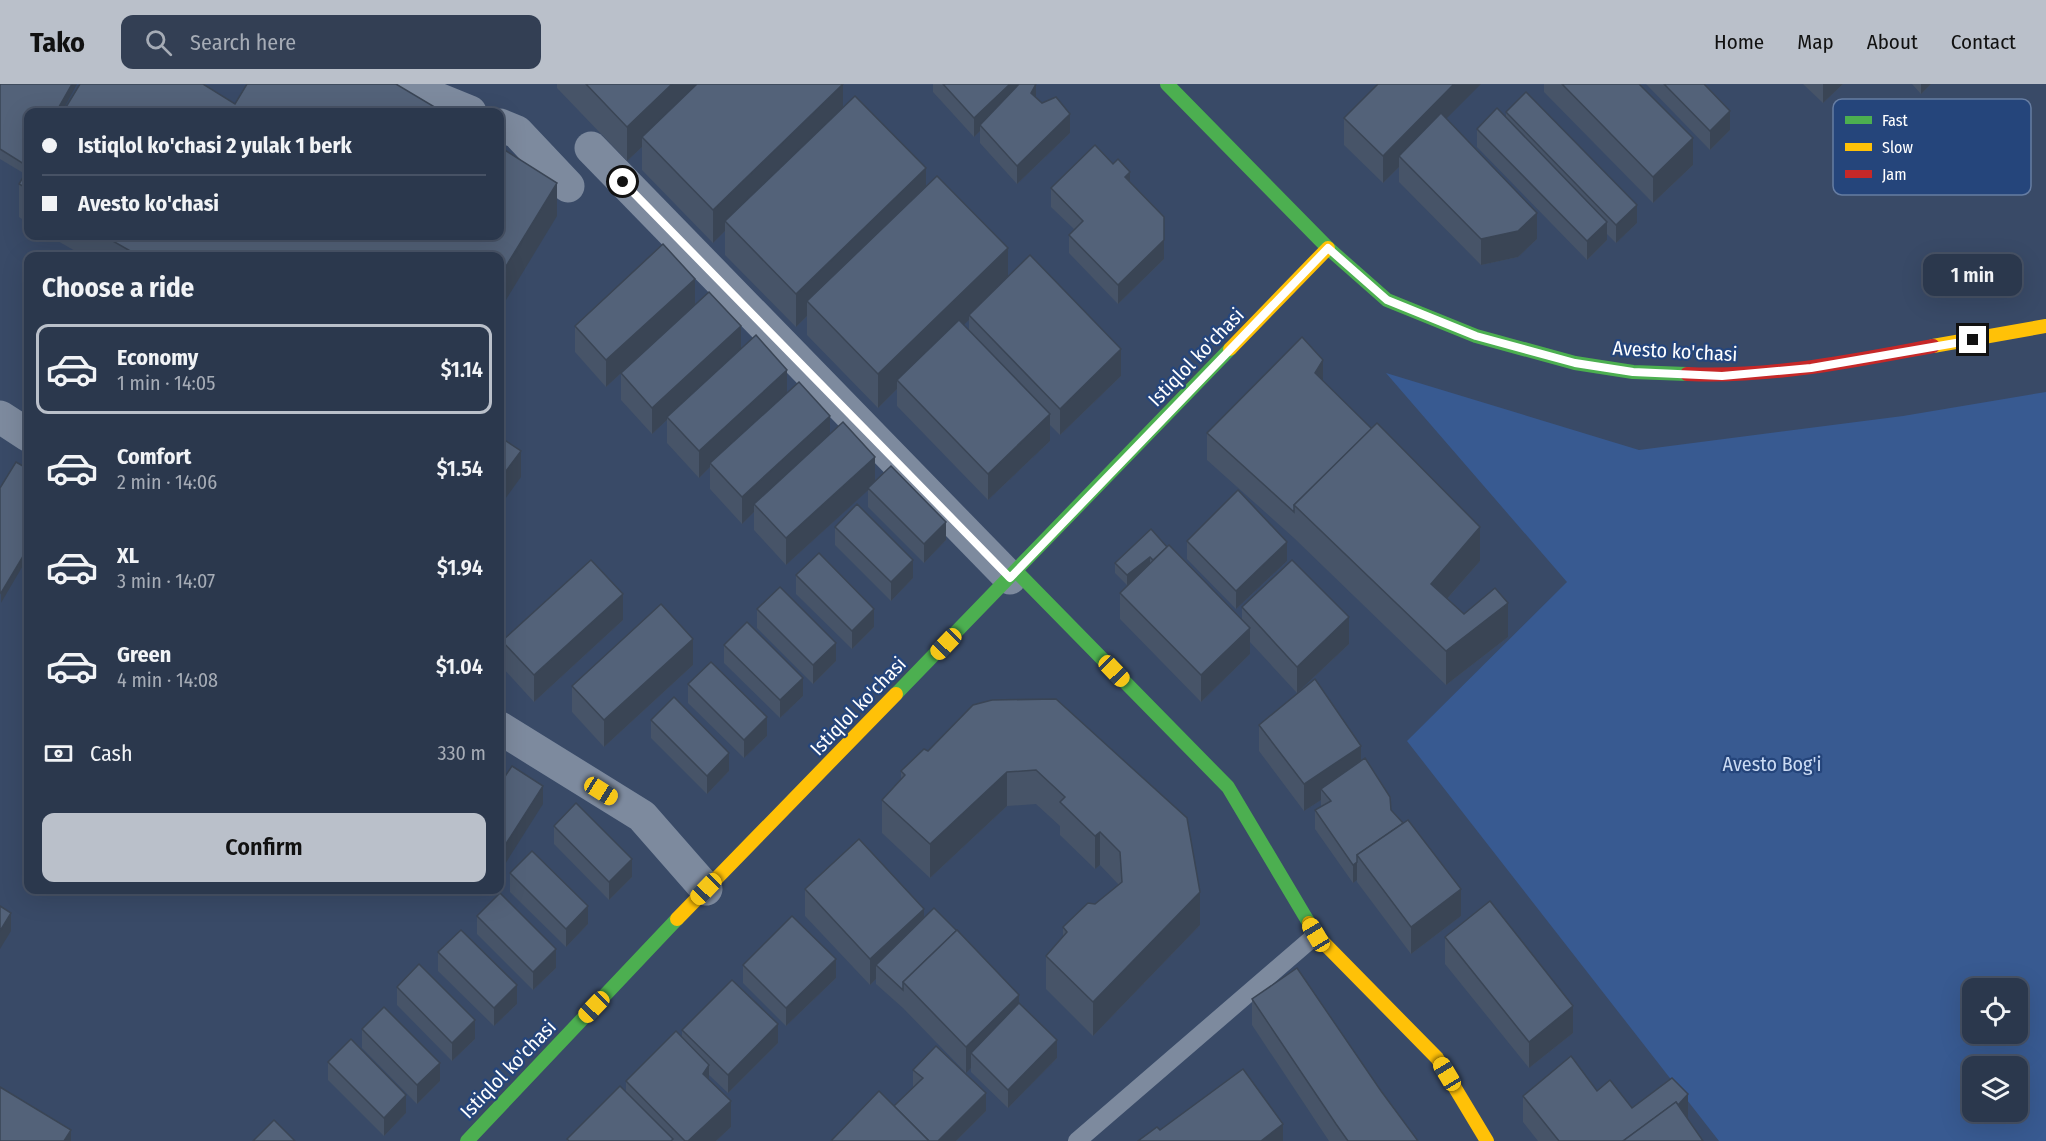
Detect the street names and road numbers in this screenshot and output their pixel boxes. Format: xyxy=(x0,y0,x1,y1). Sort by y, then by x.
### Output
street label: Istiqlol ko'chasi xyxy=(1143,303,1249,411)
street label: Avesto ko'chasi xyxy=(1612,336,1738,366)
street label: Istiqlol ko'chasi xyxy=(805,652,911,760)
street label: Istiqlol ko'chasi xyxy=(455,1015,561,1123)

